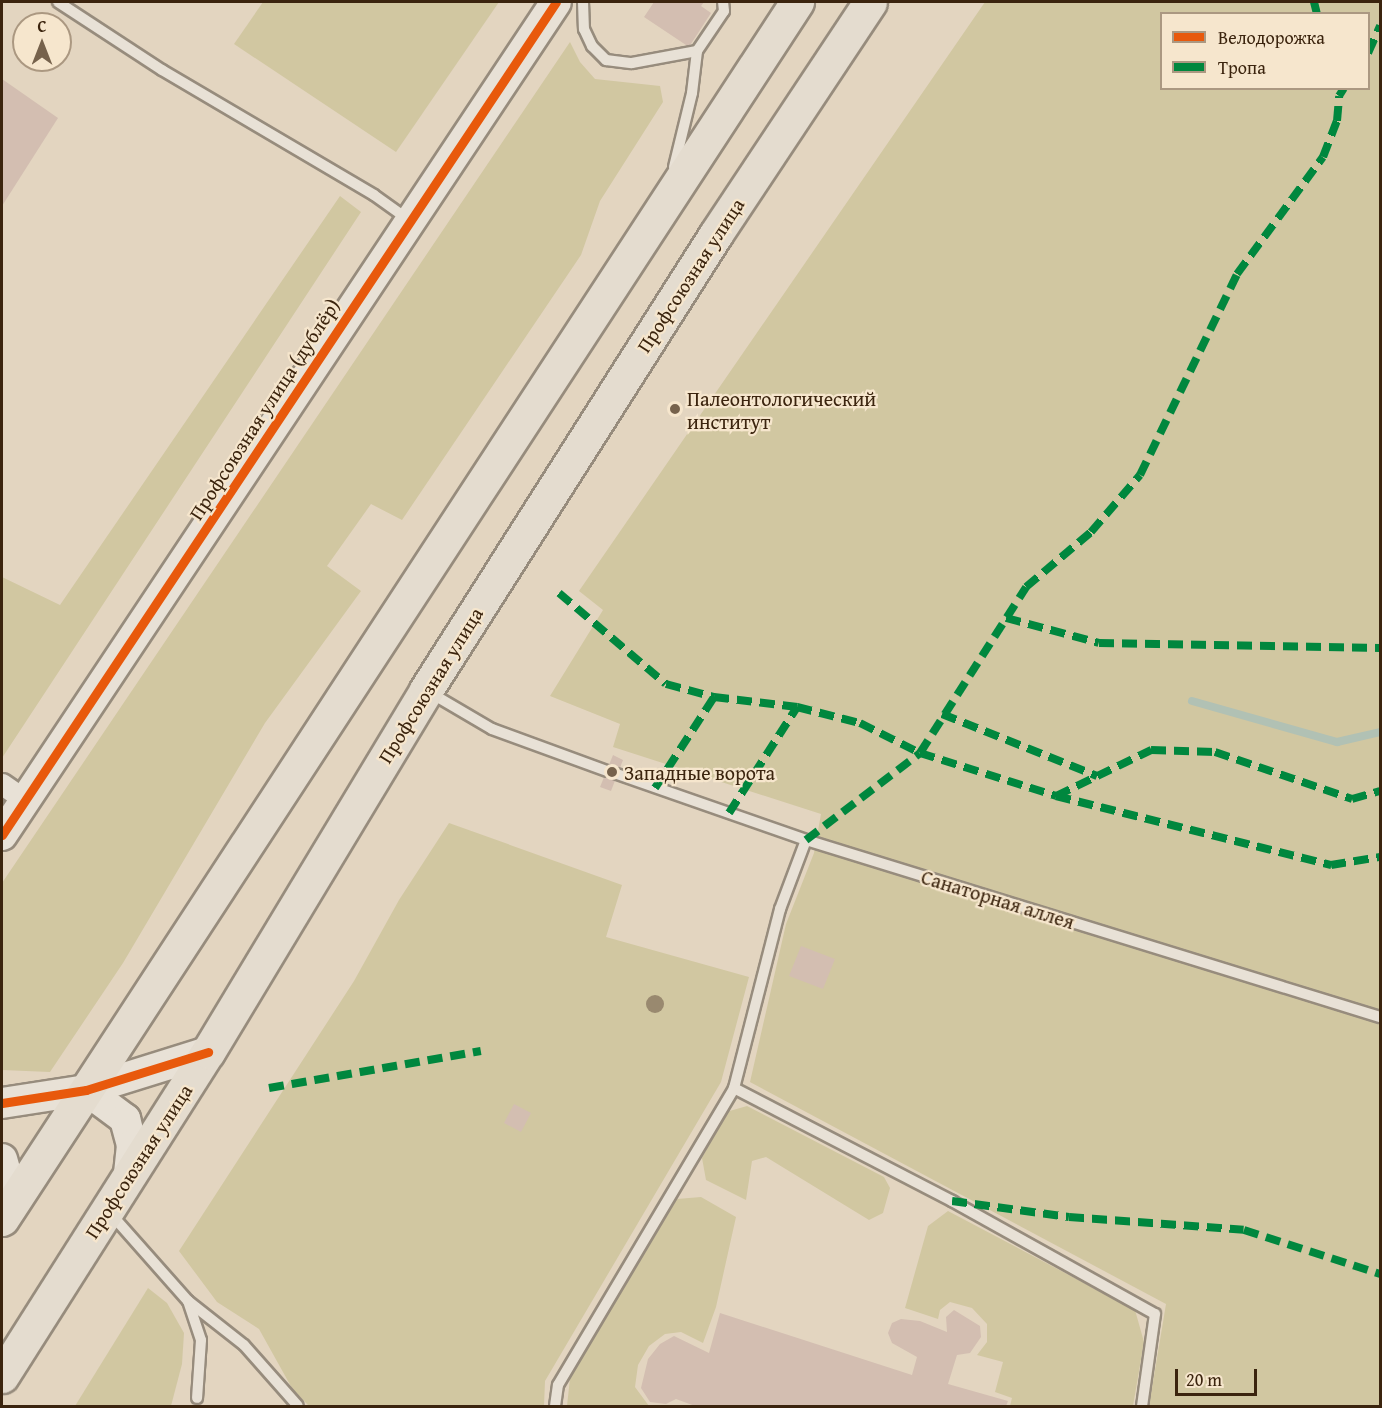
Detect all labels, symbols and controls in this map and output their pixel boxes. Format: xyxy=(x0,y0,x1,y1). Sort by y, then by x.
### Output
north arrow xyxy=(12,12,72,72)
legend xyxy=(1160,12,1370,90)
text: С xyxy=(37,14,47,38)
text: Велодорожка xyxy=(1218,24,1325,51)
text: Тропа xyxy=(1218,54,1266,81)
street label: Профсоюзная улица xyxy=(631,193,749,357)
street label: Профсоюзная улица (дублёр) xyxy=(183,294,345,524)
place label: Палеонтологический институт xyxy=(687,386,876,433)
marker: Палеонтологический институт xyxy=(668,402,682,416)
street label: Профсоюзная улица xyxy=(372,603,488,767)
place label: Западные ворота xyxy=(624,760,775,784)
marker: Западные ворота xyxy=(605,765,619,779)
street label: Санаторная аллея xyxy=(919,864,1077,934)
street label: Профсоюзная улица xyxy=(79,1079,197,1243)
scale bar xyxy=(1178,1357,1260,1395)
text: 20 m xyxy=(1186,1366,1222,1393)

